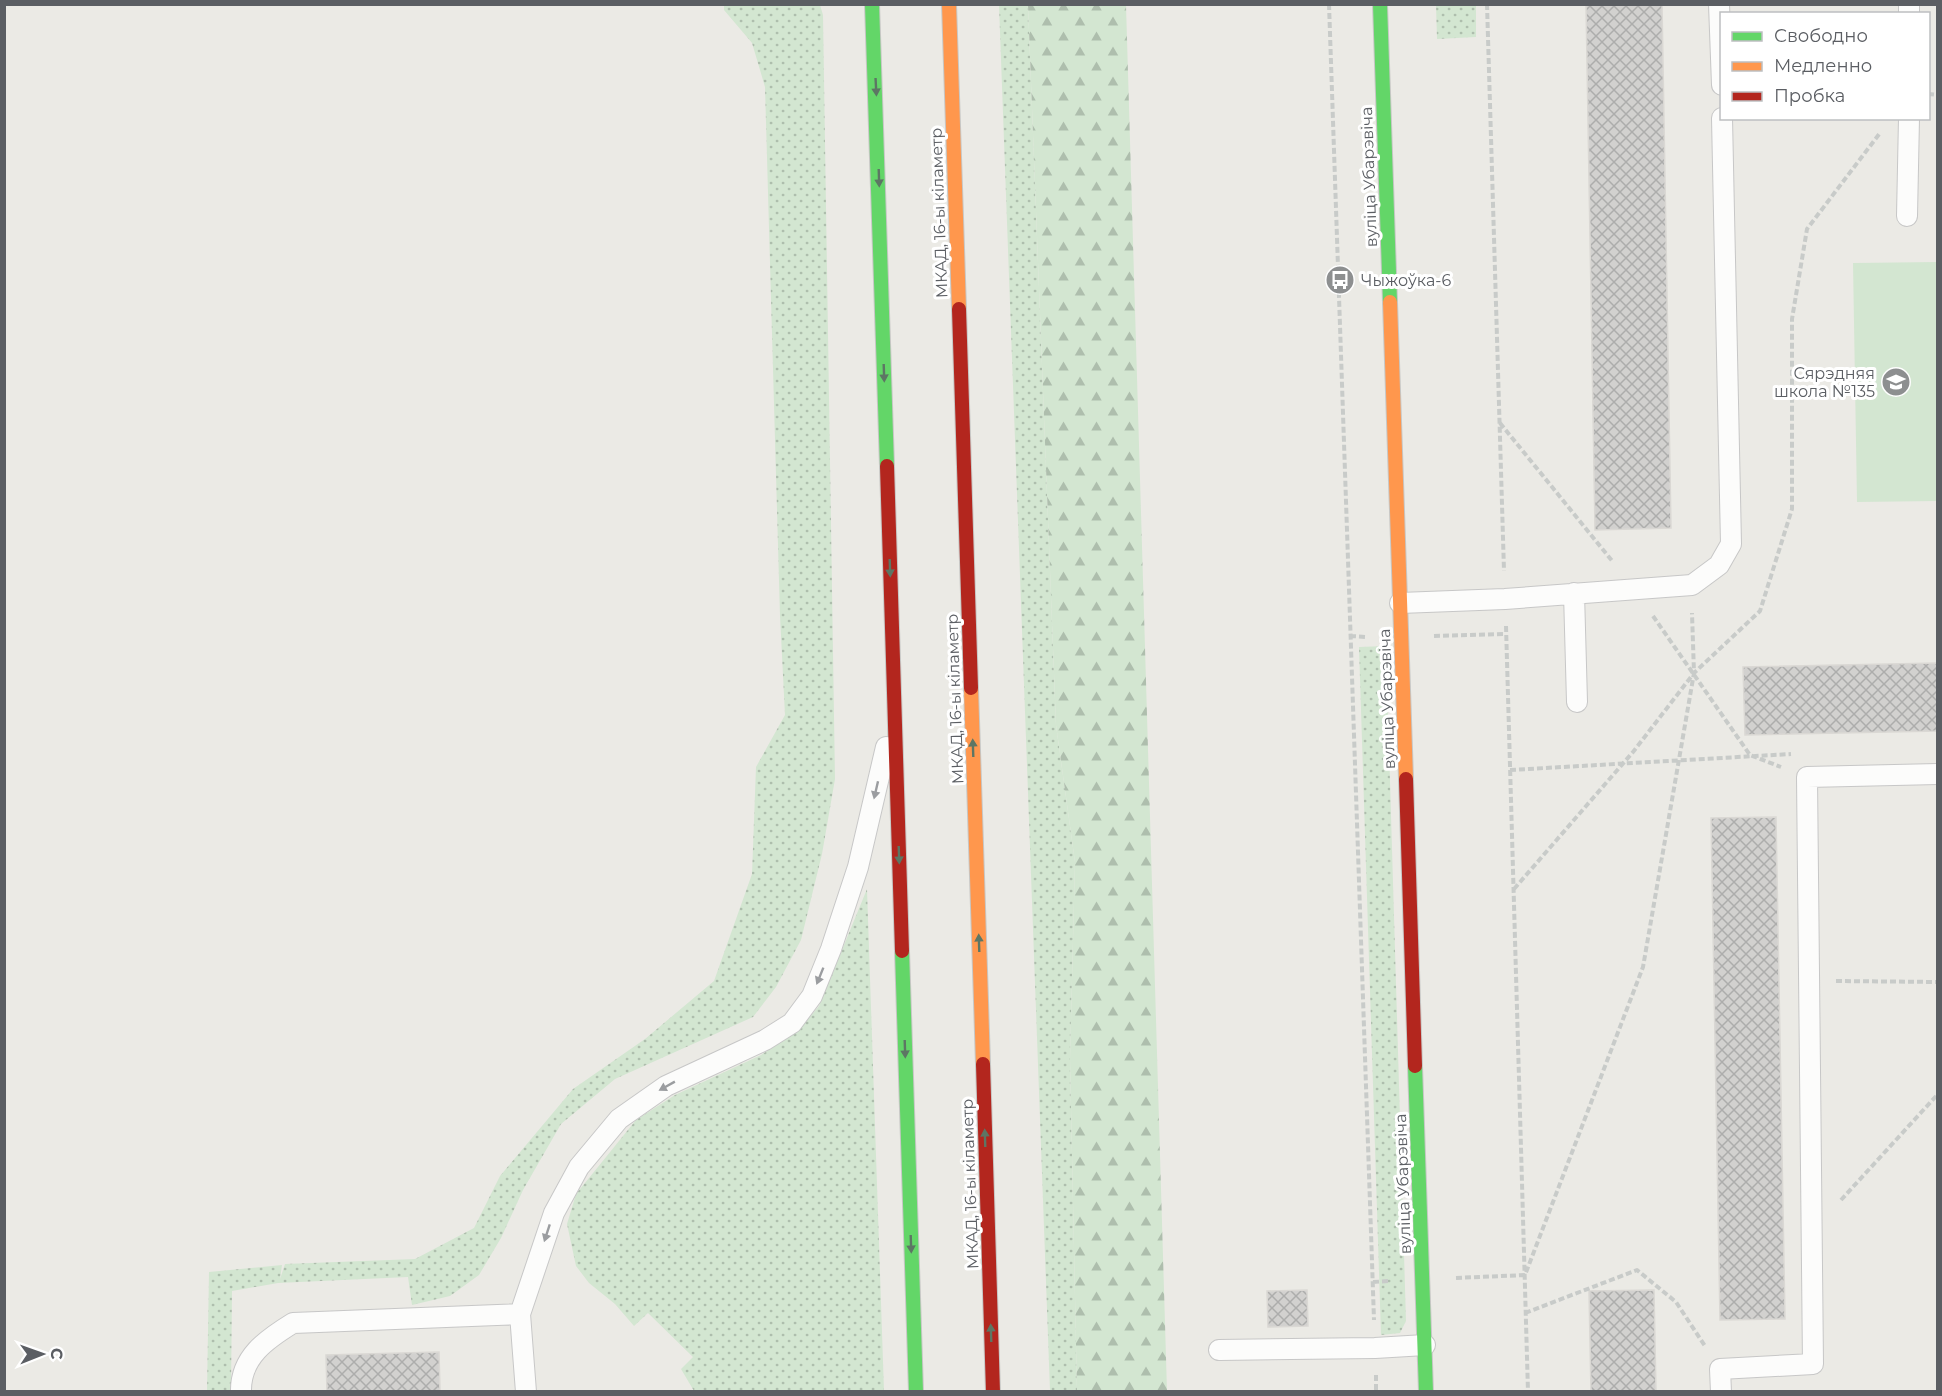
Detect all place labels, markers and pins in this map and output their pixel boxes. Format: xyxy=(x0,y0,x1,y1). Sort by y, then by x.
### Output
bus stop icon: Чыжоўка-6 xyxy=(1324,264,1356,296)
place label: Чыжоўка-6 xyxy=(1361,271,1452,290)
place label: Сярэдняя школа №135 xyxy=(1774,364,1875,401)
school or university icon: Сярэдняя школа №135 xyxy=(1880,366,1912,398)

